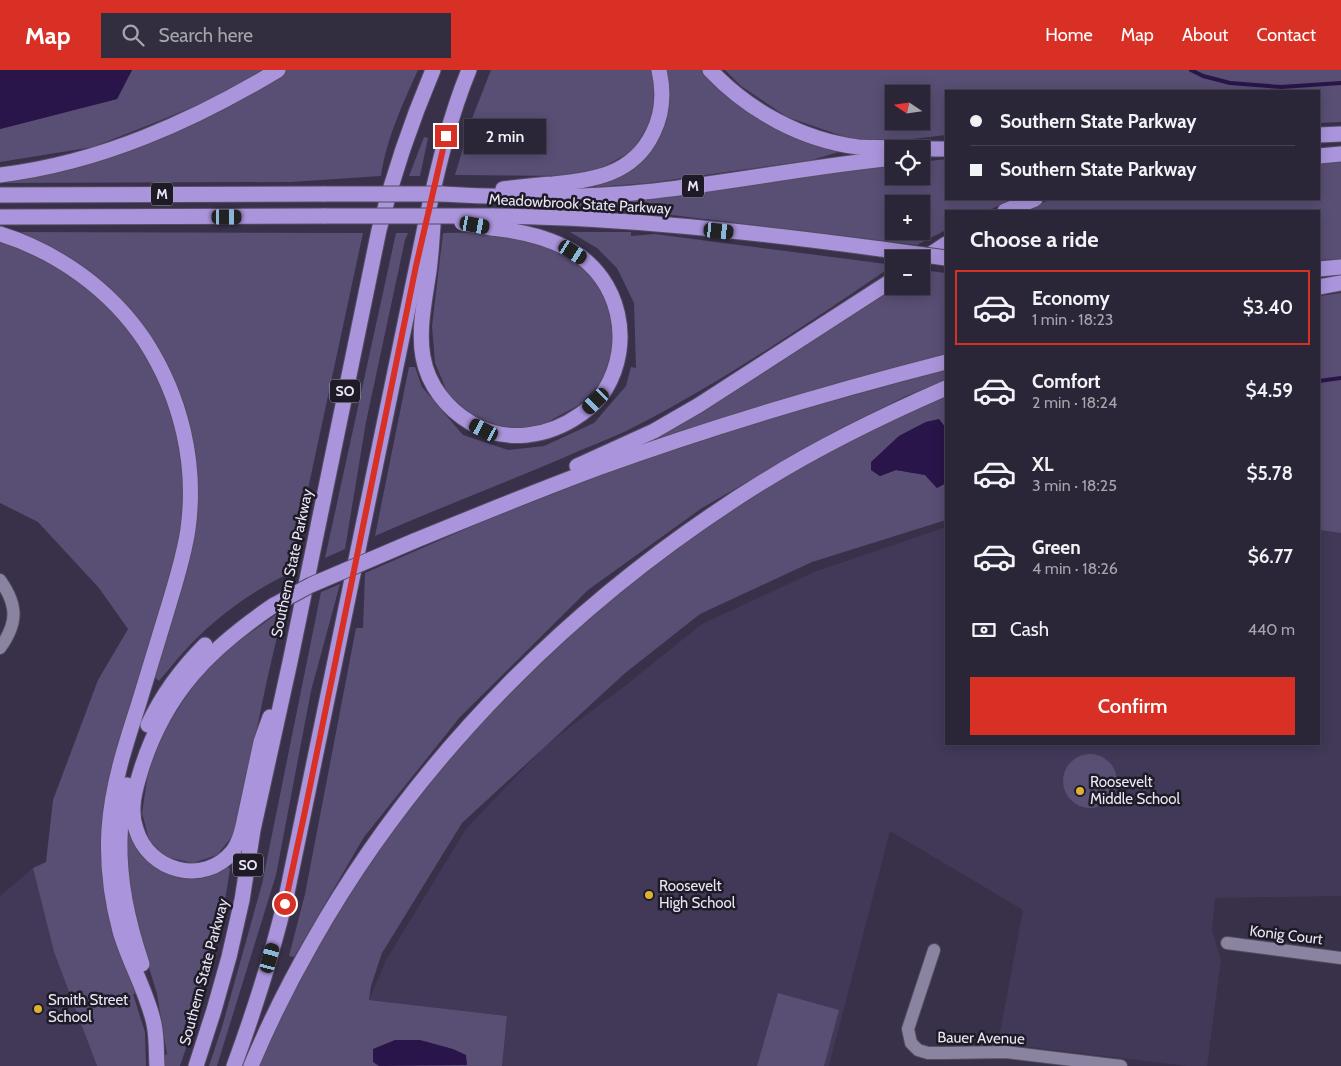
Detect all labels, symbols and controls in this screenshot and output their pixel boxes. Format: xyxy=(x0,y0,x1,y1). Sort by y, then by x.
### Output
search box xyxy=(101,13,451,58)
text: Map xyxy=(25,21,71,50)
icon: search xyxy=(119,21,147,49)
text: Search here xyxy=(159,24,253,47)
text: Home xyxy=(1045,24,1093,46)
text: Map xyxy=(1121,24,1154,46)
text: About xyxy=(1182,24,1228,46)
text: Contact xyxy=(1256,24,1316,46)
north arrow xyxy=(885,85,930,130)
map controls xyxy=(885,85,930,295)
text: Southern State Parkway xyxy=(1000,110,1196,133)
callout: 2 min xyxy=(464,118,546,154)
route end xyxy=(435,125,457,147)
text: 2 min xyxy=(486,127,524,146)
button: locate xyxy=(885,140,930,185)
text: Southern State Parkway xyxy=(1000,158,1196,181)
road number: M xyxy=(682,174,704,198)
road number: M xyxy=(151,182,173,206)
street label: Meadowbrook State Parkway xyxy=(488,190,672,218)
button: + xyxy=(885,195,930,240)
car xyxy=(212,210,242,225)
car xyxy=(458,215,491,235)
car xyxy=(703,222,734,240)
text: Choose a ride xyxy=(970,226,1099,253)
car xyxy=(556,238,589,266)
button: − xyxy=(885,250,930,295)
icon: car xyxy=(972,285,1017,330)
text: Economy xyxy=(1032,287,1110,310)
text: $3.40 xyxy=(1243,296,1293,319)
text: 1 min · 18:23 xyxy=(1032,310,1113,329)
icon: car xyxy=(972,368,1017,413)
text: Comfort xyxy=(1032,370,1101,393)
text: $4.59 xyxy=(1245,379,1293,402)
road number: SO xyxy=(330,380,360,402)
car xyxy=(579,385,612,417)
text: 2 min · 18:24 xyxy=(1032,393,1117,412)
car xyxy=(467,417,500,443)
icon: car xyxy=(972,451,1017,496)
text: XL xyxy=(1032,453,1053,476)
text: $5.78 xyxy=(1246,462,1293,485)
text: 3 min · 18:25 xyxy=(1032,476,1117,495)
street label: Southern State Parkway xyxy=(267,487,317,639)
icon: car xyxy=(972,534,1017,579)
text: Green xyxy=(1032,536,1081,559)
text: $6.77 xyxy=(1248,545,1293,568)
text: 4 min · 18:26 xyxy=(1032,559,1118,578)
icon: cash xyxy=(970,616,998,644)
text: Cash xyxy=(1010,618,1049,641)
text: 440 m xyxy=(1248,620,1295,639)
button: Confirm xyxy=(970,677,1295,735)
place label: Roosevelt Middle School xyxy=(1090,773,1181,808)
marker: Roosevelt Middle School xyxy=(1074,785,1086,797)
road number: SO xyxy=(233,854,263,876)
place label: Roosevelt High School xyxy=(659,877,736,912)
marker: Roosevelt High School xyxy=(643,889,655,901)
route start xyxy=(274,893,296,915)
street label: Southern State Parkway xyxy=(176,896,232,1047)
street label: Konig Court xyxy=(1248,922,1324,948)
car xyxy=(258,942,281,974)
place label: Smith Street School xyxy=(48,991,128,1026)
marker: Smith Street School xyxy=(32,1003,44,1015)
street label: Bauer Avenue xyxy=(937,1028,1025,1048)

